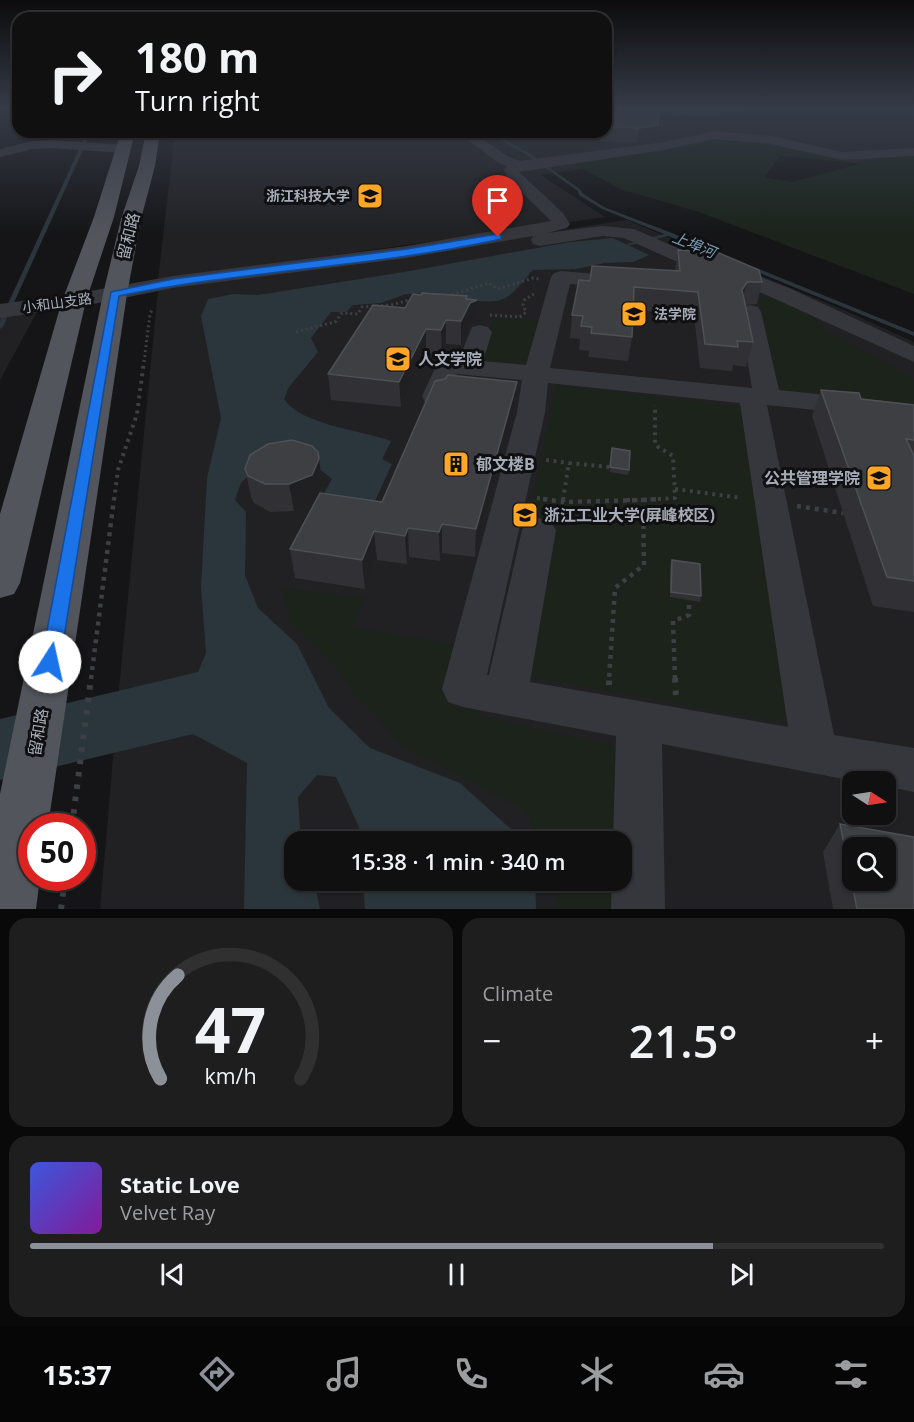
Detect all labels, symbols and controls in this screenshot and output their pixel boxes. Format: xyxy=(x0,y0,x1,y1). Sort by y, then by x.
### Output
text: 180 m xyxy=(135,28,259,85)
icon: right xyxy=(36,36,114,114)
text: Turn right xyxy=(135,82,260,119)
pin xyxy=(472,175,523,237)
school or university icon: 浙江科技大学 xyxy=(355,181,385,211)
icon: arrive xyxy=(481,184,514,217)
place label: 浙江科技大学 xyxy=(266,186,350,205)
street label: 留和路 xyxy=(112,210,144,262)
water label: 上埠河 xyxy=(670,226,722,263)
street label: 小和山支路 xyxy=(21,288,93,317)
school or university icon: 法学院 xyxy=(619,299,649,329)
place label: 法学院 xyxy=(654,304,696,323)
school or university icon: 人文学院 xyxy=(383,344,413,374)
place label: 人文学院 xyxy=(418,348,482,370)
building icon: 郁文楼B xyxy=(441,449,471,479)
place label: 郁文楼B xyxy=(476,453,535,475)
school or university icon: 公共管理学院 xyxy=(864,463,894,493)
place label: 公共管理学院 xyxy=(764,467,860,489)
school or university icon: 浙江工业大学(屏峰校区) xyxy=(510,500,540,530)
place label: 浙江工业大学(屏峰校区) xyxy=(544,504,715,526)
position arrow xyxy=(18,630,82,694)
street label: 留和路 xyxy=(23,706,53,758)
north arrow xyxy=(842,771,896,825)
map controls xyxy=(842,771,896,891)
speed limit sign: 50 xyxy=(18,813,96,891)
button: search xyxy=(842,837,896,891)
text: 15:38 · 1 min · 340 m xyxy=(350,846,566,876)
text: Climate xyxy=(483,980,553,1007)
text: 47 xyxy=(195,986,266,1071)
text: 21.5° xyxy=(629,1010,738,1071)
text: − xyxy=(483,1018,501,1063)
text: + xyxy=(865,1018,884,1063)
text: km/h xyxy=(205,1062,257,1091)
text: Static Love xyxy=(120,1169,240,1199)
text: Velvet Ray xyxy=(120,1199,215,1226)
icon: previous xyxy=(156,1258,189,1291)
icon: pause xyxy=(440,1258,473,1291)
icon: next xyxy=(725,1258,758,1291)
icon: directions xyxy=(196,1353,238,1395)
icon: music xyxy=(323,1353,365,1395)
icon: phone xyxy=(450,1353,492,1395)
icon: climate xyxy=(576,1353,618,1395)
icon: car xyxy=(703,1353,745,1395)
icon: filters xyxy=(830,1353,872,1395)
text: 15:37 xyxy=(42,1356,112,1393)

